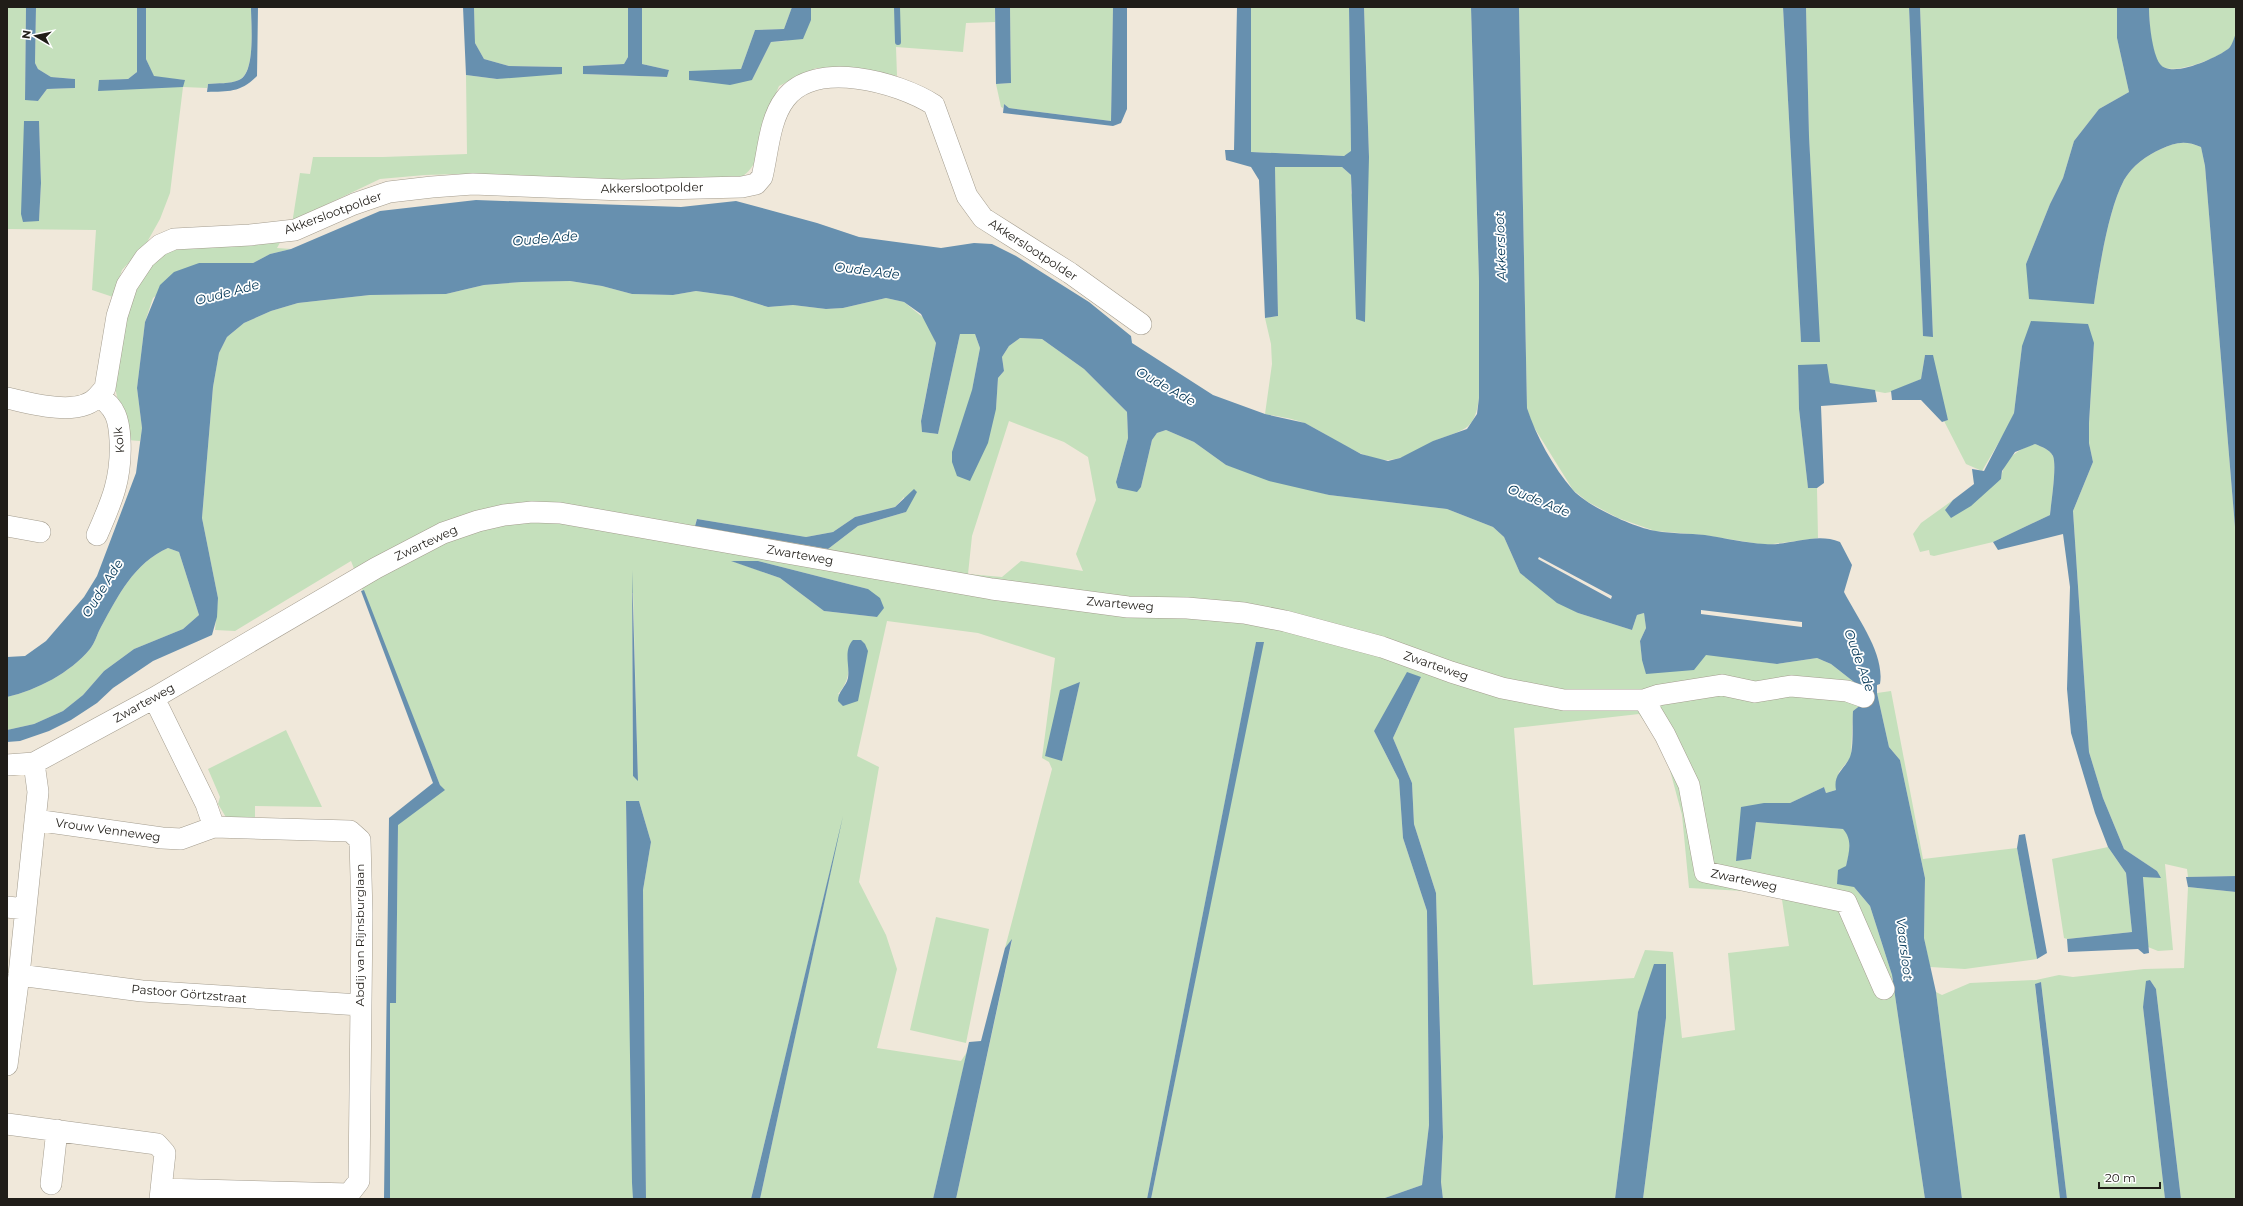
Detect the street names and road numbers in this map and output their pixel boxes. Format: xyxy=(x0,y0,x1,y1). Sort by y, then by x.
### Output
street label: Akkerslootpolder xyxy=(600,179,704,196)
street label: Akkerslootpolder xyxy=(282,188,384,237)
street label: Akkerslootpolder xyxy=(986,215,1081,284)
street label: Kolk xyxy=(110,426,127,454)
street label: Zwarteweg xyxy=(392,521,460,564)
street label: Zwarteweg xyxy=(765,541,835,568)
street label: Zwarteweg xyxy=(1086,593,1154,614)
street label: Zwarteweg xyxy=(1402,647,1471,684)
street label: Zwarteweg xyxy=(111,680,177,726)
street label: Vrouw Venneweg xyxy=(55,815,162,844)
street label: Abdij van Rijnsburglaan xyxy=(352,864,367,1006)
street label: Zwarteweg xyxy=(1709,865,1779,894)
street label: Pastoor Görtzstraat xyxy=(131,981,248,1006)

